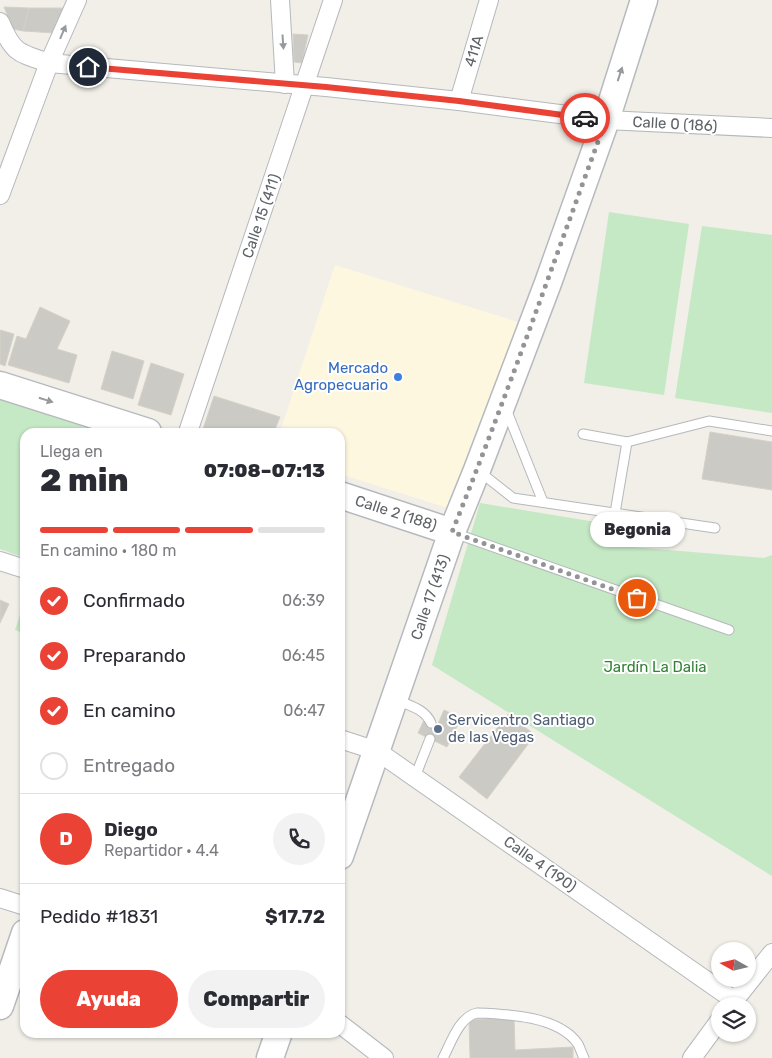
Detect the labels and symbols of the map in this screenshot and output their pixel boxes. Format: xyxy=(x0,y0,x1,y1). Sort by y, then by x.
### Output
one-way arrow xyxy=(59,25,67,39)
street label: 411A xyxy=(461,33,487,69)
one-way arrow xyxy=(279,34,287,50)
pin xyxy=(67,46,109,88)
one-way arrow xyxy=(617,66,625,81)
courier xyxy=(560,93,610,143)
street label: Calle 0 (186) xyxy=(632,113,718,135)
street label: Calle 15 (411) xyxy=(238,171,284,261)
place label: Mercado Agropecuario xyxy=(294,359,388,394)
marker: Mercado Agropecuario xyxy=(392,371,404,383)
one-way arrow xyxy=(39,397,54,405)
street label: Calle 2 (188) xyxy=(353,491,439,535)
callout: Begonia xyxy=(590,513,684,548)
street label: Calle 17 (413) xyxy=(407,552,453,642)
pin xyxy=(616,577,658,619)
park label: Jardín La Dalia xyxy=(603,658,707,676)
place label: Servicentro Santiago de las Vegas xyxy=(448,711,595,746)
marker: Servicentro Santiago de las Vegas xyxy=(432,723,444,735)
street label: Calle 4 (190) xyxy=(500,832,580,896)
north arrow xyxy=(711,942,756,988)

